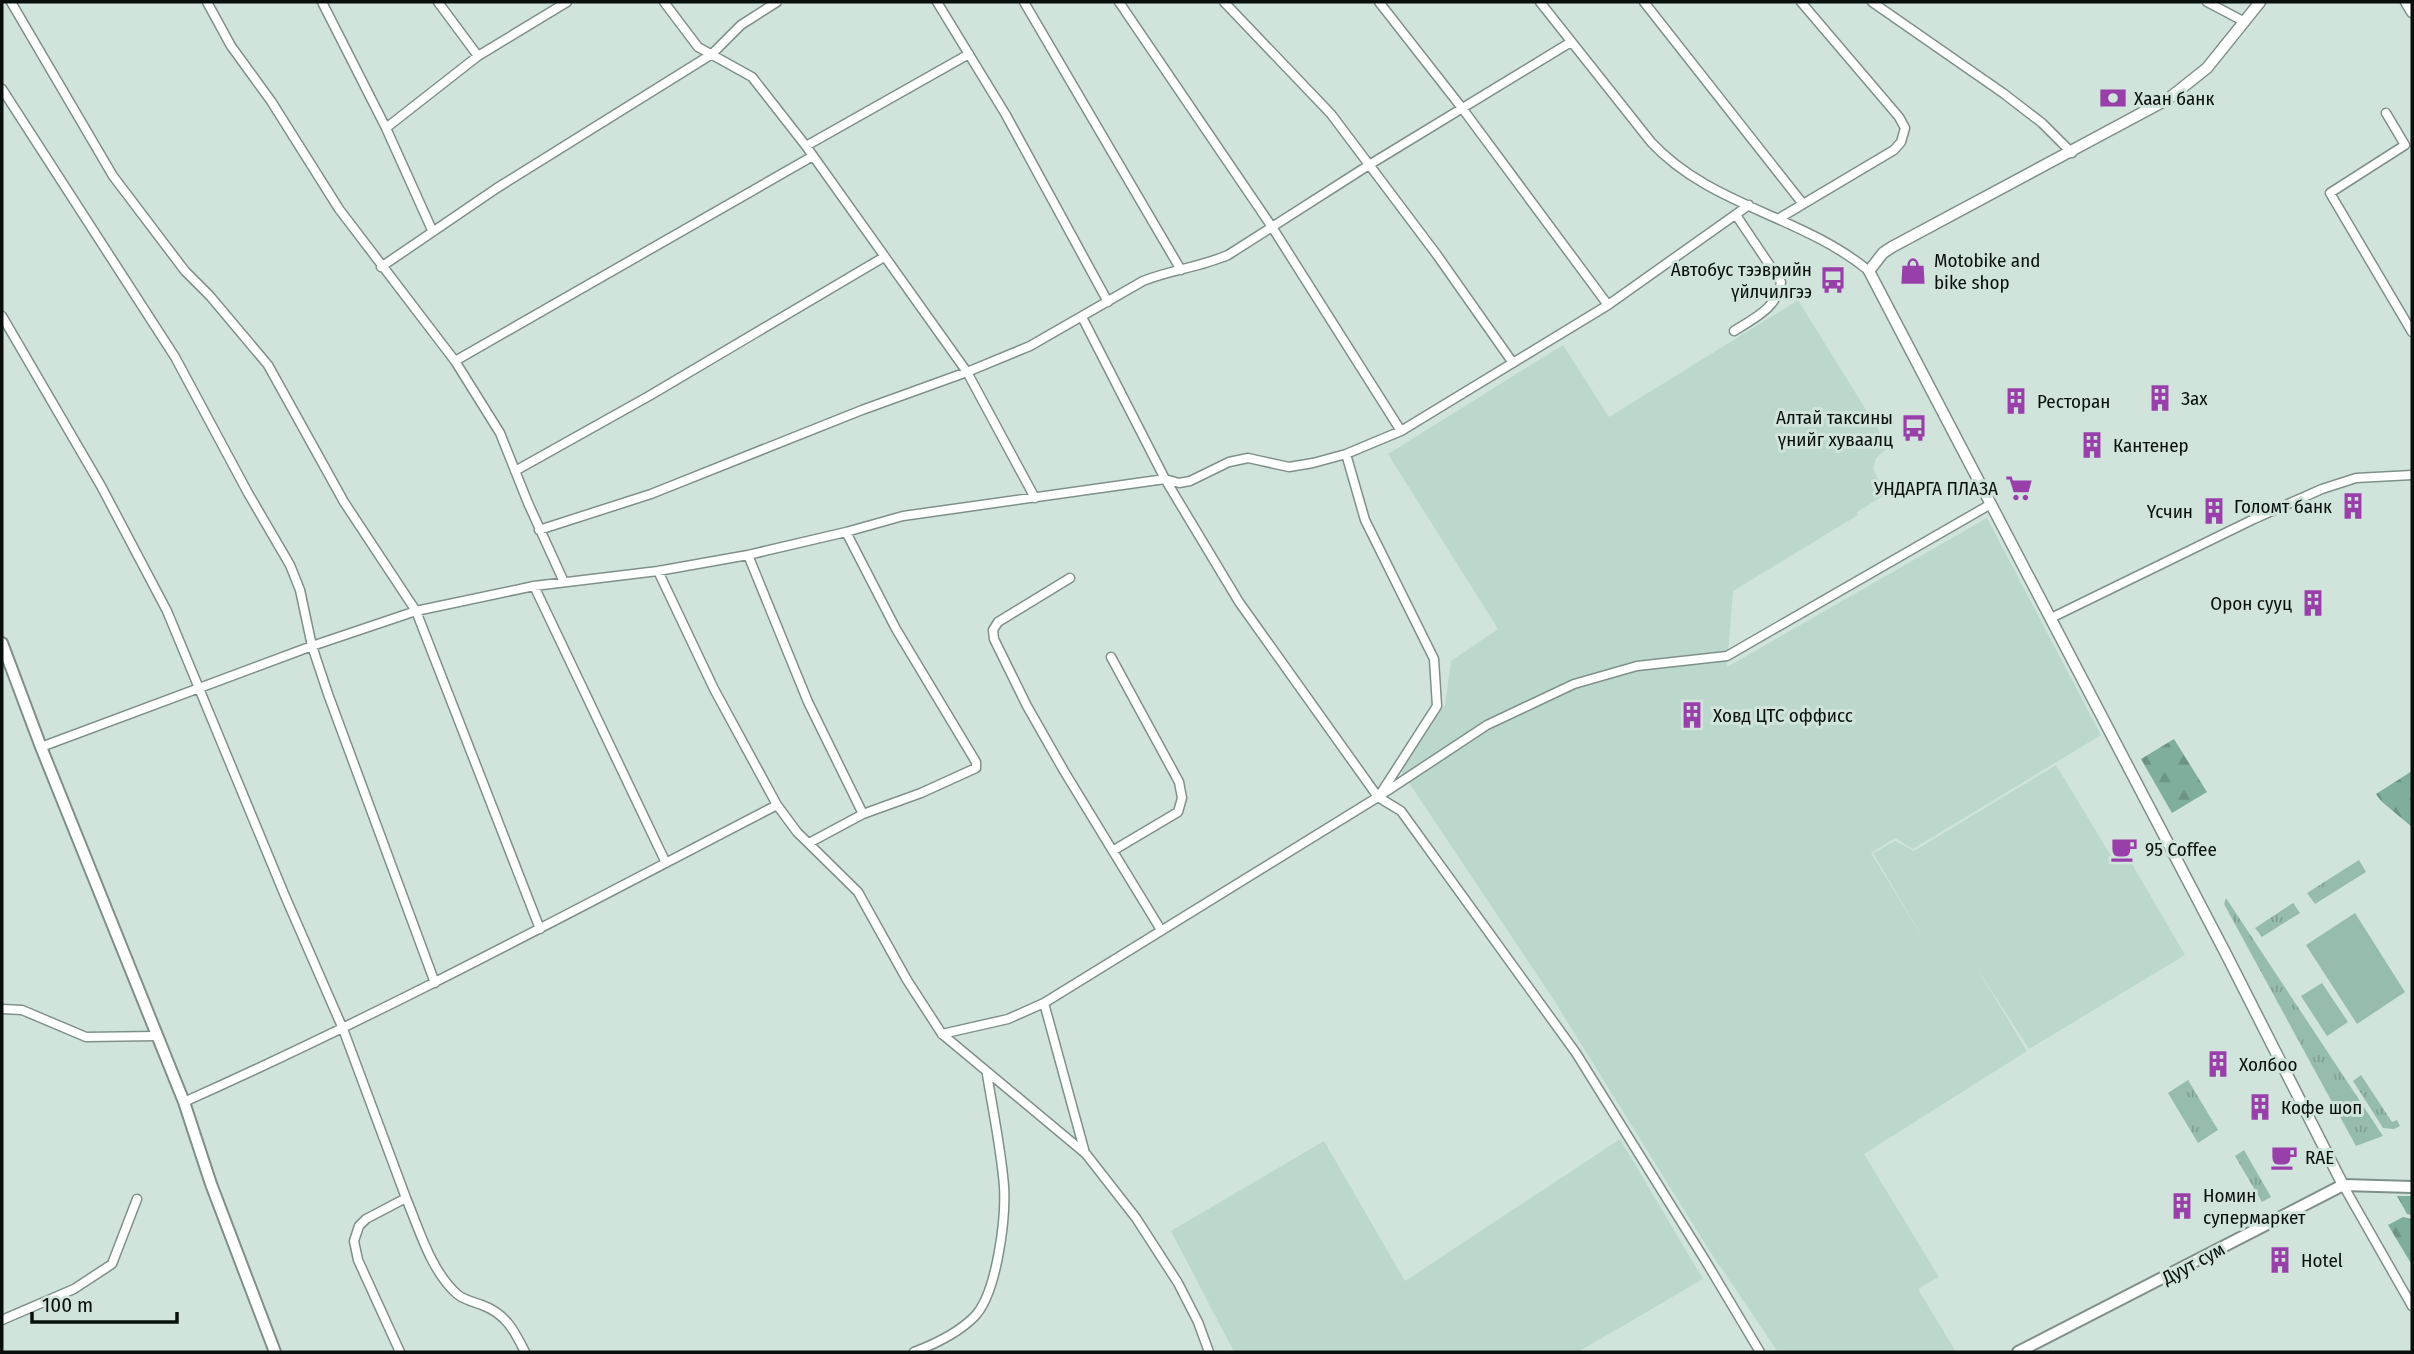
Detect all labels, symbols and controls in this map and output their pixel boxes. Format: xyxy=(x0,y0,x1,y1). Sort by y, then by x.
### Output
bank icon: Хаан банк xyxy=(2098,83,2128,113)
place label: Хаан банк xyxy=(2134,87,2214,110)
place label: Motobike and bike shop xyxy=(1934,249,2040,294)
shop icon: Motobike and bike shop xyxy=(1898,256,1928,286)
place label: Автобус тээврийн үйлчилгээ xyxy=(1671,258,1812,303)
bus stop icon: Автобус тээврийн үйлчилгээ xyxy=(1818,265,1848,295)
building icon: Зах xyxy=(2145,383,2175,413)
building icon: Ресторан xyxy=(2001,386,2031,416)
place label: Зах xyxy=(2181,387,2208,410)
place label: Ресторан xyxy=(2037,390,2111,413)
place label: Алтай таксины үнийг хуваалц xyxy=(1776,406,1893,451)
bus stop icon: Алтай таксины үнийг хуваалц xyxy=(1899,413,1929,443)
building icon: Кантенер xyxy=(2077,430,2107,460)
place label: Кантенер xyxy=(2113,434,2189,457)
supermarket icon: УНДАРГА ПЛАЗА xyxy=(2004,473,2034,503)
place label: УНДАРГА ПЛАЗА xyxy=(1873,477,1998,500)
building icon: Голомт банк xyxy=(2338,491,2368,521)
place label: Голомт банк xyxy=(2234,495,2332,518)
building icon: Үсчин xyxy=(2199,496,2229,526)
place label: Үсчин xyxy=(2147,500,2193,523)
building icon: Орон сууц xyxy=(2298,588,2328,618)
place label: Орон сууц xyxy=(2210,592,2292,615)
building icon: Ховд ЦТС оффисс xyxy=(1677,700,1707,730)
place label: Ховд ЦТС оффисс xyxy=(1713,704,1853,727)
cafe icon: 95 Coffee xyxy=(2109,834,2139,864)
place label: 95 Coffee xyxy=(2145,838,2217,861)
building icon: Холбоо xyxy=(2203,1049,2233,1079)
place label: Холбоо xyxy=(2239,1053,2297,1076)
building icon: Кофе шоп xyxy=(2245,1092,2275,1122)
place label: Кофе шоп xyxy=(2281,1096,2362,1119)
cafe icon: RAE xyxy=(2269,1142,2299,1172)
place label: RAE xyxy=(2305,1146,2334,1169)
place label: Номин супермаркет xyxy=(2203,1184,2306,1229)
building icon: Номин супермаркет xyxy=(2167,1191,2197,1221)
street label: Дуут сум xyxy=(2157,1237,2229,1290)
building icon: Hotel xyxy=(2265,1245,2295,1275)
place label: Hotel xyxy=(2301,1249,2343,1272)
scale bar xyxy=(32,1280,177,1324)
text: 100 m xyxy=(42,1292,93,1318)

